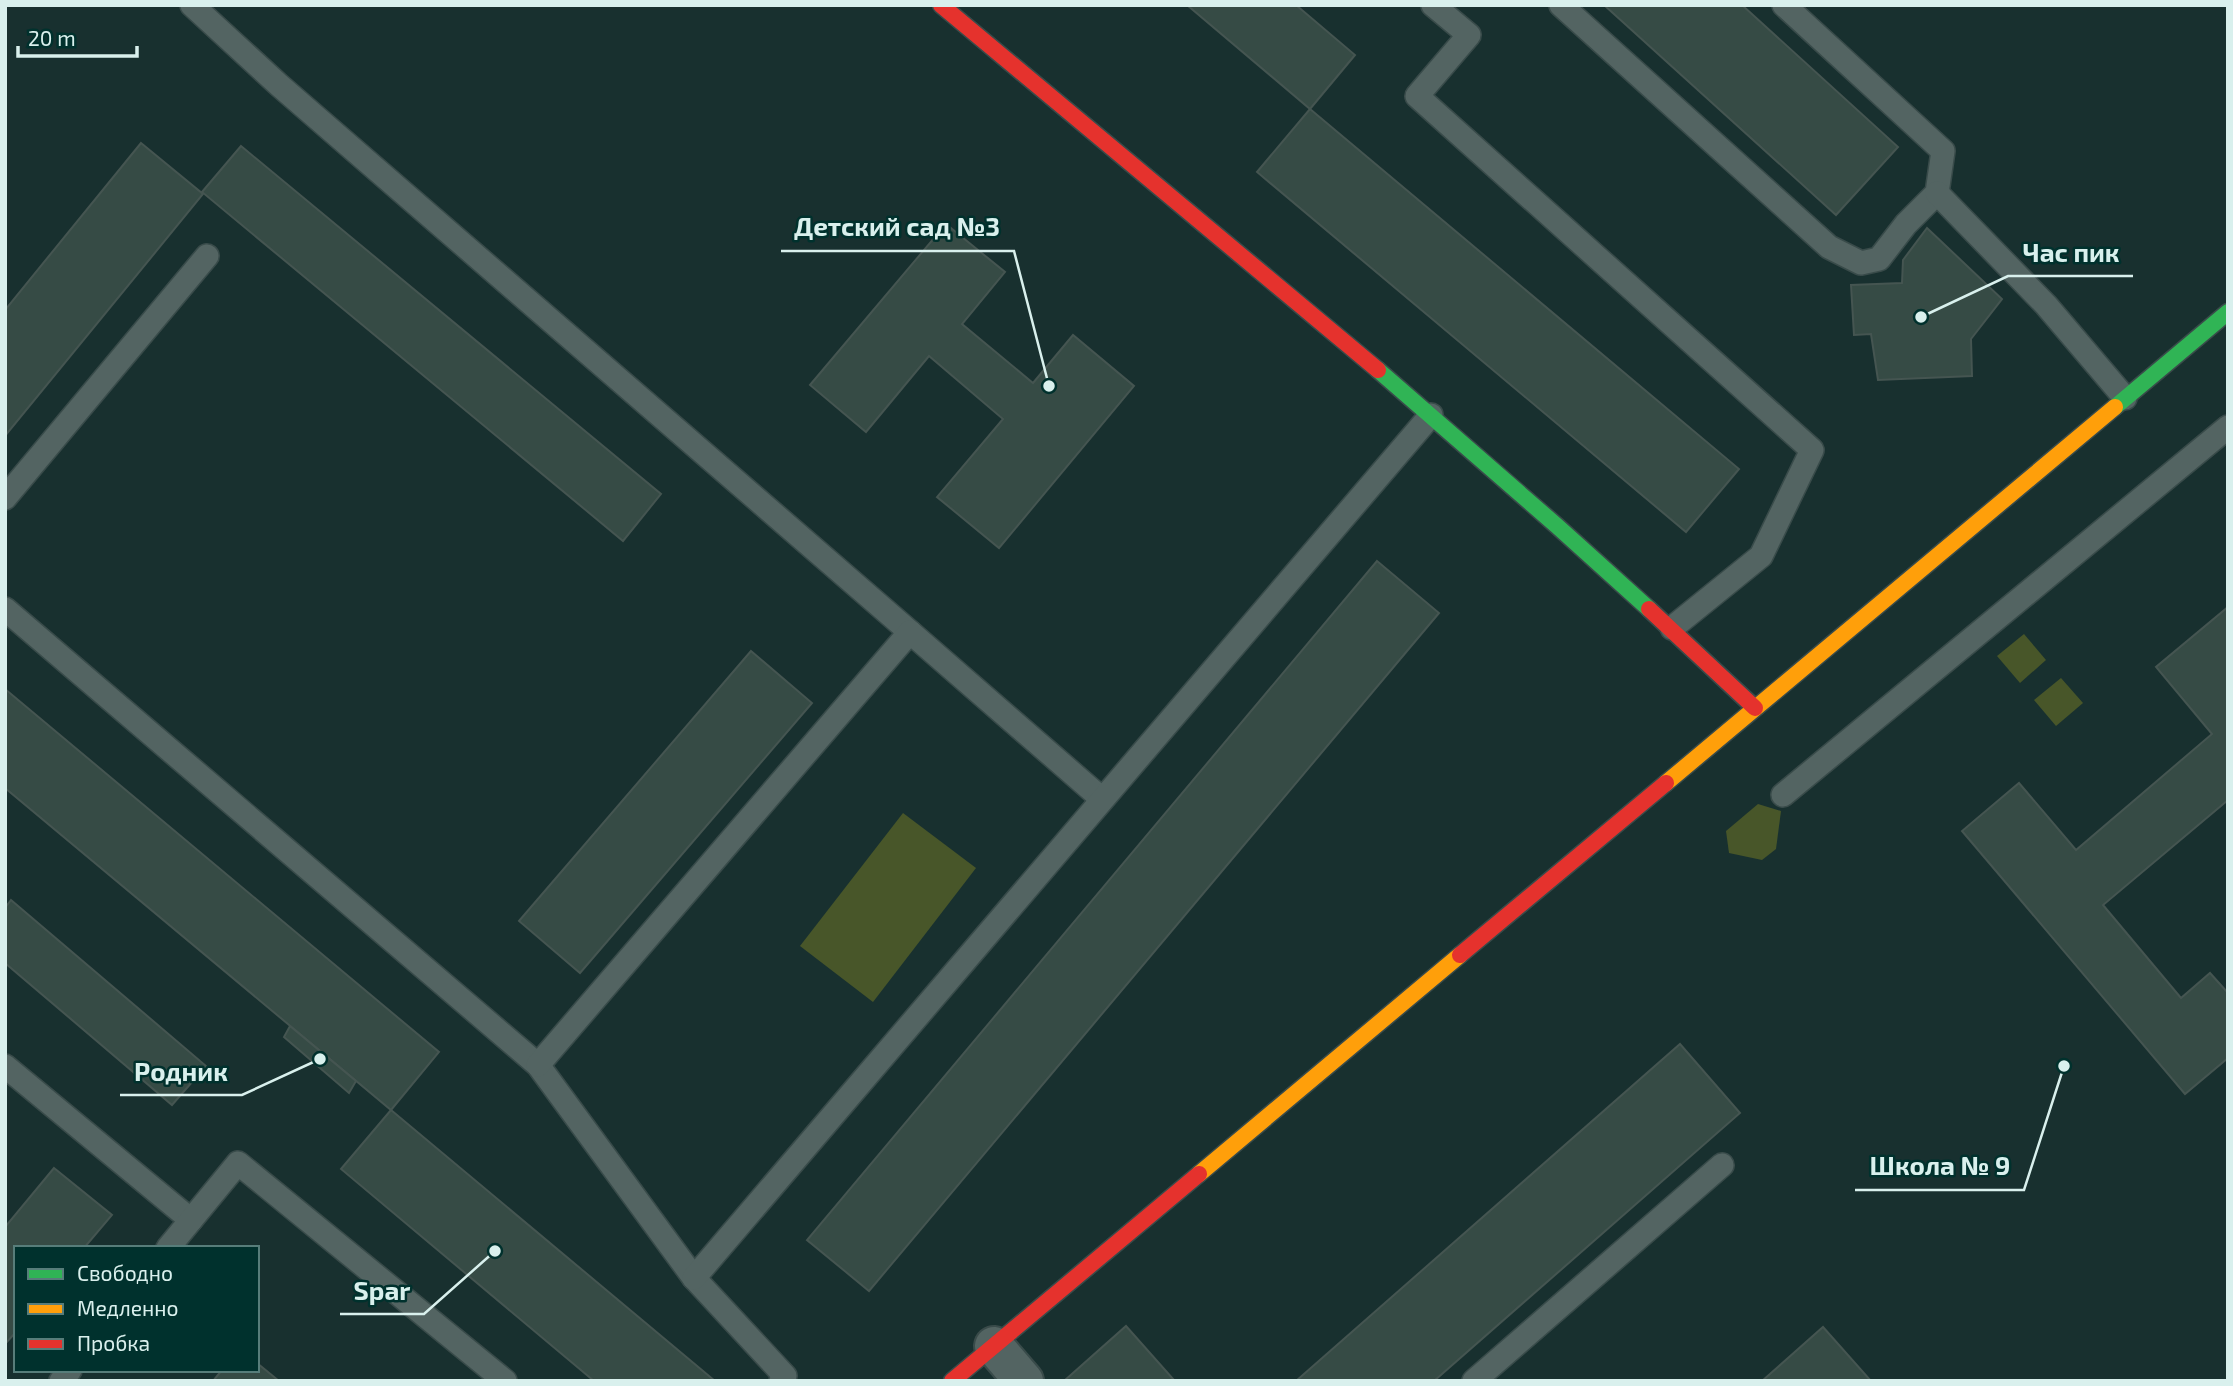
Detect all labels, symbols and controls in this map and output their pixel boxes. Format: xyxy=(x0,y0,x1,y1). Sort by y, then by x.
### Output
scale bar xyxy=(18,14,136,58)
text: 20 m xyxy=(28,25,76,50)
callout: Детский сад №3 xyxy=(781,204,1014,251)
text: Детский сад №3 xyxy=(794,210,1000,241)
callout: Час пик xyxy=(2008,229,2133,276)
text: Час пик xyxy=(2022,236,2120,267)
callout: Родник xyxy=(120,1048,242,1095)
text: Родник xyxy=(134,1055,228,1086)
callout: Школа № 9 xyxy=(1855,1143,2024,1190)
text: Школа № 9 xyxy=(1870,1149,2010,1180)
legend xyxy=(14,1246,259,1372)
text: Свободно xyxy=(77,1260,173,1285)
callout: Spar xyxy=(340,1267,424,1314)
text: Spar xyxy=(354,1274,410,1305)
text: Медленно xyxy=(77,1295,179,1320)
text: Пробка xyxy=(77,1330,150,1355)

